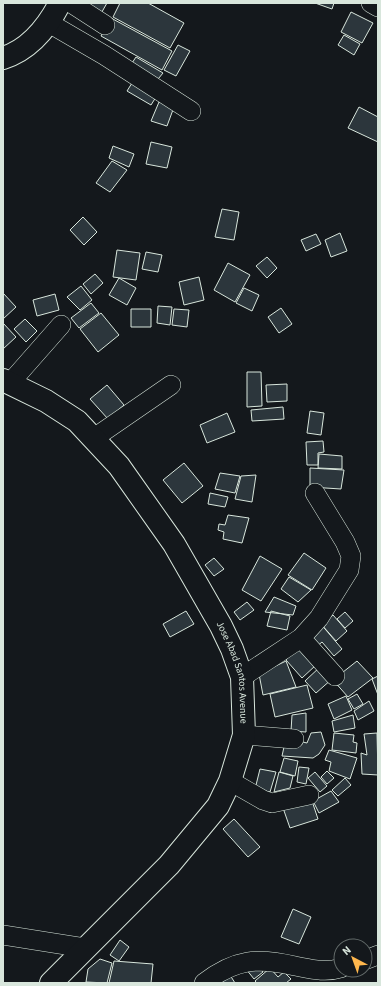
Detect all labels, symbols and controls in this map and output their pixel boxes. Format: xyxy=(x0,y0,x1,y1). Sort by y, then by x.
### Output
street label: Jose Abad Santos Avenue xyxy=(213,619,251,724)
north arrow xyxy=(333,938,373,978)
text: N xyxy=(339,943,354,959)

